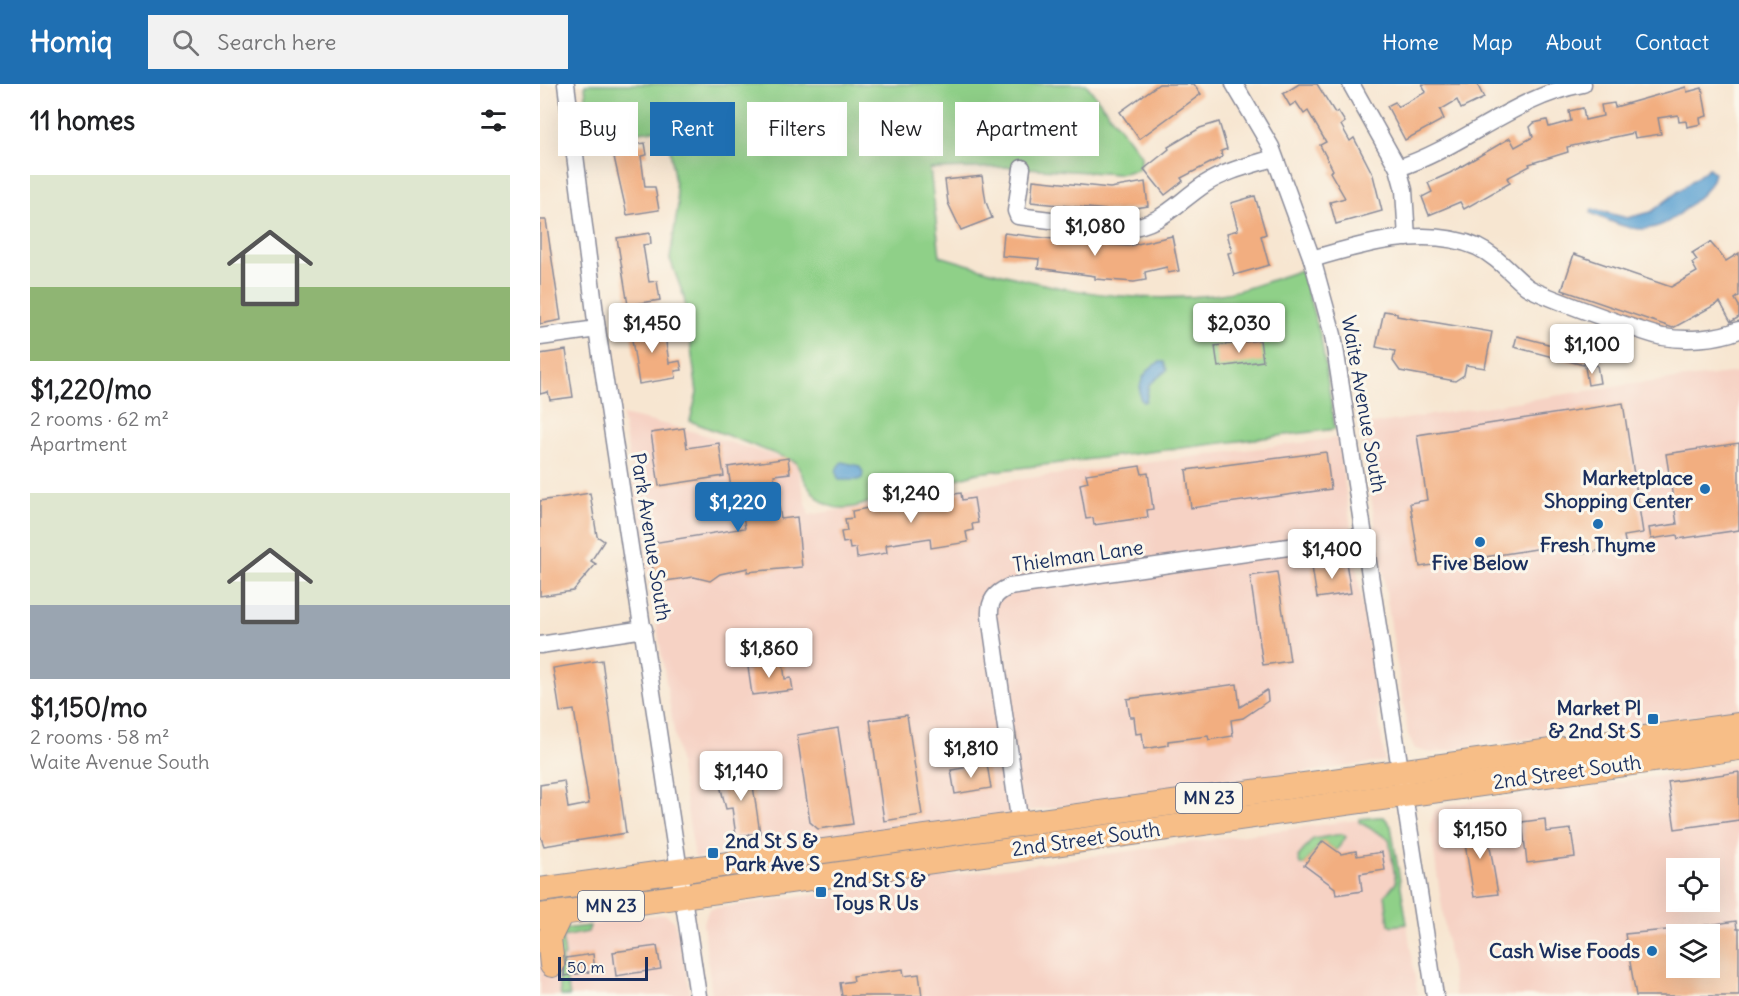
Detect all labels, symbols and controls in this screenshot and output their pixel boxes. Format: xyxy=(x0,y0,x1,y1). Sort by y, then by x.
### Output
search box xyxy=(148,15,568,69)
text: Homiq xyxy=(30,24,112,60)
icon: search xyxy=(169,26,202,59)
text: Search here xyxy=(217,28,336,56)
text: Home xyxy=(1382,29,1439,56)
text: Map xyxy=(1472,29,1513,56)
text: About xyxy=(1546,29,1602,56)
text: Contact xyxy=(1635,29,1709,56)
chip: Buy xyxy=(558,102,638,156)
chip: Rent xyxy=(650,102,735,156)
chip: Filters xyxy=(747,102,847,156)
chip: New xyxy=(859,102,943,156)
chip: Apartment xyxy=(955,102,1099,156)
text: 11 homes xyxy=(30,104,135,137)
icon: filters xyxy=(477,104,510,137)
pin: $1,080 xyxy=(1046,206,1144,257)
text: $1,080 xyxy=(1065,213,1125,238)
icon: home xyxy=(216,214,324,322)
pin: $1,450 xyxy=(603,303,701,354)
pin: $2,030 xyxy=(1190,303,1288,354)
text: $1,450 xyxy=(623,310,681,335)
text: $2,030 xyxy=(1207,310,1271,335)
street label: Waite Avenue South xyxy=(1337,313,1392,495)
pin: $1,100 xyxy=(1543,324,1641,375)
text: $1,100 xyxy=(1564,331,1620,356)
text: $1,220/mo xyxy=(30,373,152,406)
text: 2 rooms · 62 m² xyxy=(30,406,169,431)
text: Apartment xyxy=(30,431,127,456)
street label: Park Avenue South xyxy=(626,451,677,623)
place label: Marketplace Shopping Center xyxy=(1544,465,1694,513)
pin: $1,240 xyxy=(862,473,960,524)
text: $1,240 xyxy=(882,480,940,505)
pin: $1,220 xyxy=(689,482,787,533)
marker: Marketplace Shopping Center xyxy=(1698,482,1712,496)
text: $1,220 xyxy=(709,489,767,514)
marker: Fresh Thyme xyxy=(1591,517,1605,531)
pin: $1,400 xyxy=(1283,529,1381,580)
icon: home xyxy=(216,532,324,640)
place label: Fresh Thyme xyxy=(1540,532,1656,557)
street label: Thielman Lane xyxy=(1011,534,1145,577)
marker: Five Below xyxy=(1473,535,1487,549)
text: $1,400 xyxy=(1302,536,1362,561)
place label: Five Below xyxy=(1432,550,1528,575)
pin: $1,860 xyxy=(720,628,818,679)
text: $1,860 xyxy=(739,635,799,660)
text: $1,150/mo xyxy=(30,691,147,724)
place label: Market Pl & 2nd St S xyxy=(1548,695,1641,743)
marker: Market Pl & 2nd St S xyxy=(1646,712,1660,726)
text: 2 rooms · 58 m² xyxy=(30,724,170,749)
pin: $1,810 xyxy=(922,728,1020,779)
text: $1,810 xyxy=(943,735,999,760)
text: Waite Avenue South xyxy=(30,749,210,774)
street label: 2nd Street South xyxy=(1491,749,1643,794)
pin: $1,140 xyxy=(692,751,790,802)
text: $1,140 xyxy=(714,758,768,783)
road number: MN 23 xyxy=(1176,783,1242,813)
pin: $1,150 xyxy=(1431,809,1529,860)
street label: 2nd Street South xyxy=(1010,816,1162,861)
text: $1,150 xyxy=(1453,816,1507,841)
place label: 2nd St S & Park Ave S xyxy=(725,828,820,876)
marker: 2nd St S & Park Ave S xyxy=(706,846,720,860)
map controls xyxy=(1666,858,1720,978)
button: locate xyxy=(1666,858,1720,912)
place label: 2nd St S & Toys R Us xyxy=(833,867,926,915)
marker: 2nd St S & Toys R Us xyxy=(814,885,828,899)
road number: MN 23 xyxy=(578,891,644,921)
button: layers xyxy=(1666,924,1720,978)
place label: Cash Wise Foods xyxy=(1489,938,1640,963)
marker: Cash Wise Foods xyxy=(1645,944,1659,958)
scale bar xyxy=(558,954,648,982)
text: 50 m xyxy=(567,957,605,977)

